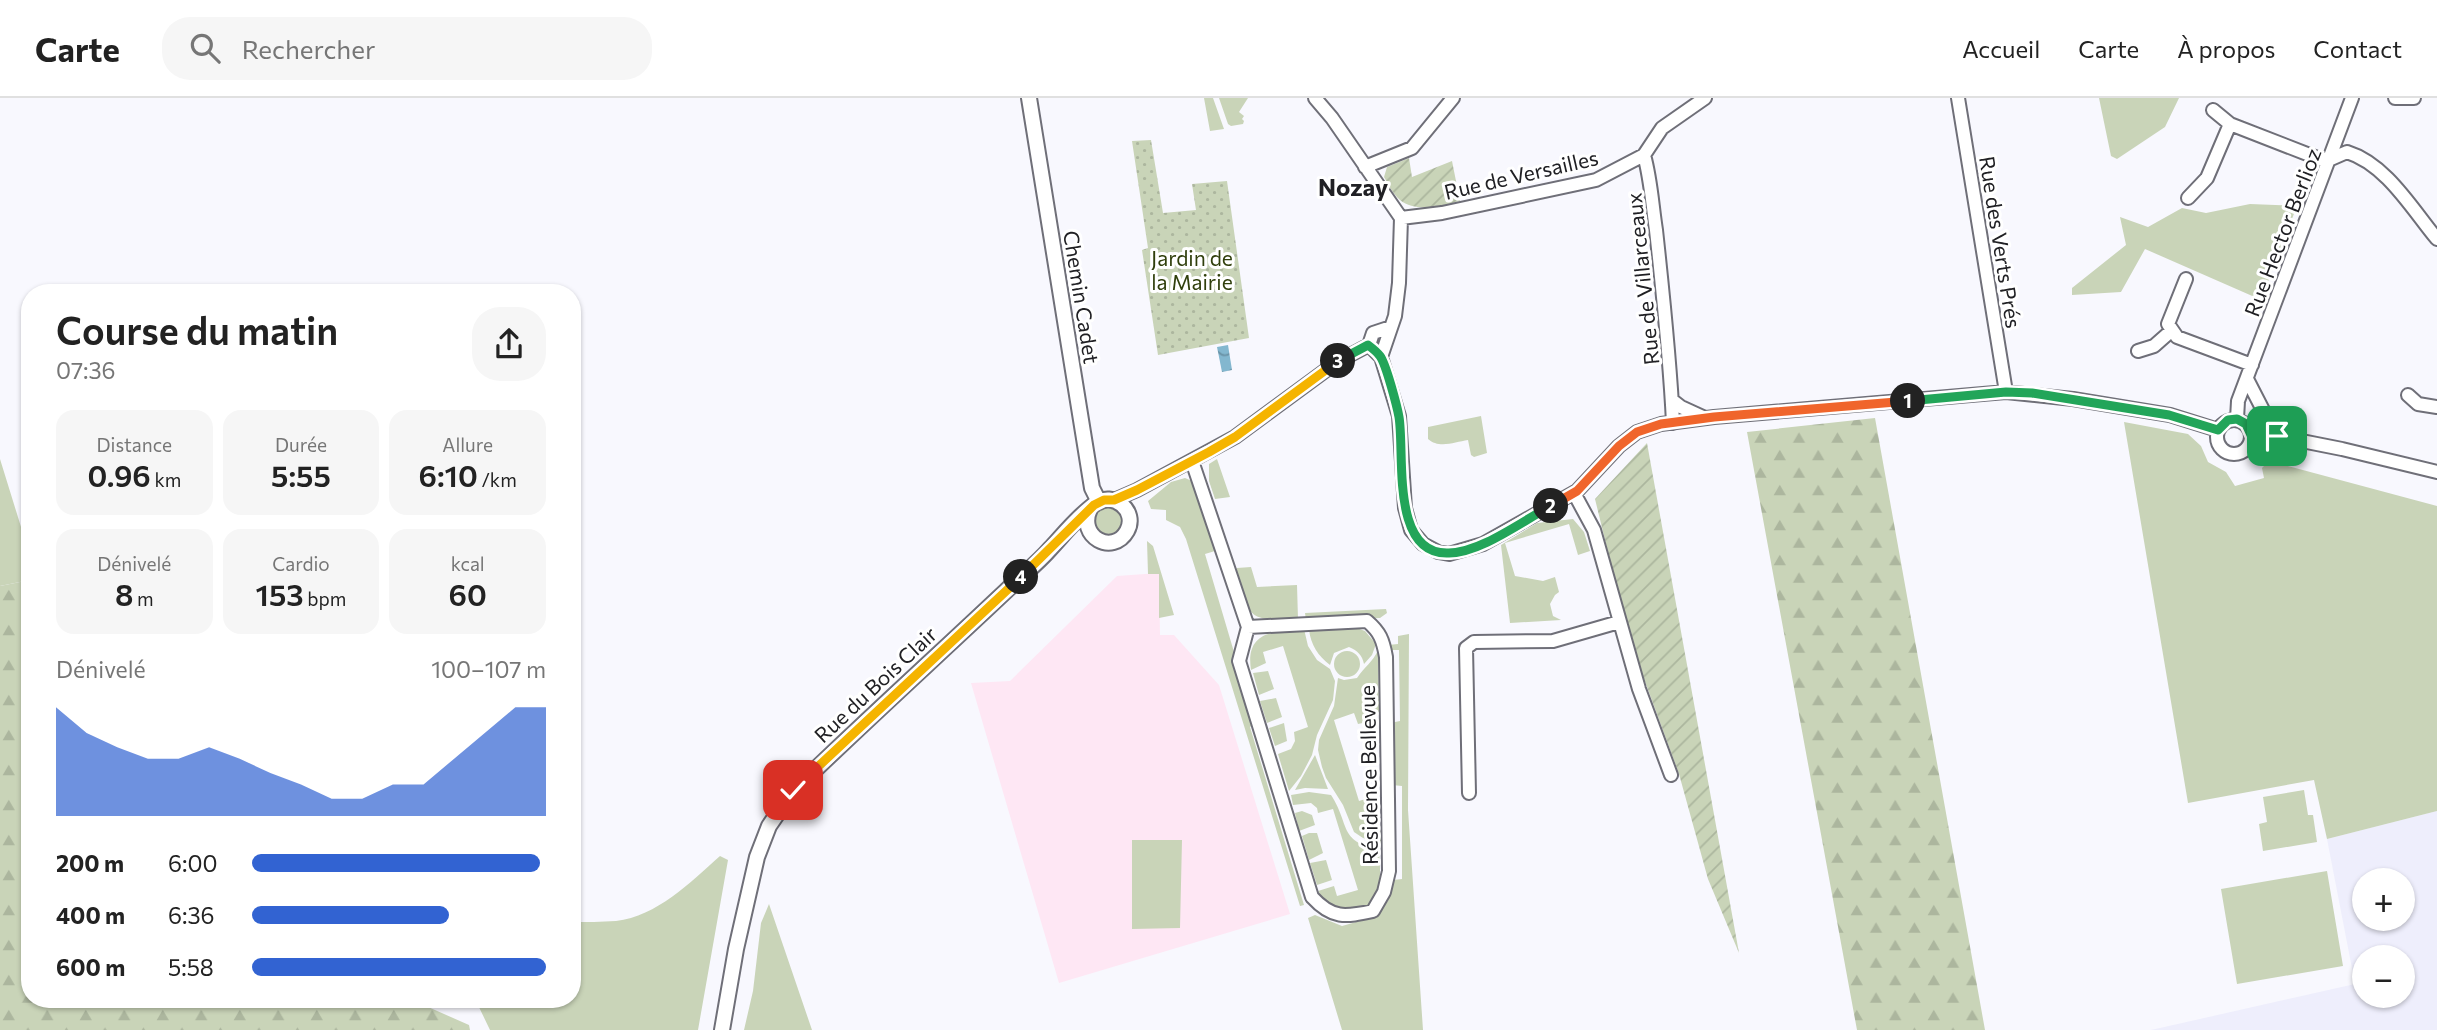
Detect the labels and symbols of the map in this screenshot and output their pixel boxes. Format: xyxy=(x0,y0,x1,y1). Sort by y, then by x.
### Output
street label: Rue de Versailles xyxy=(1442,144,1600,204)
street label: Rue Hector Berlioz xyxy=(2238,144,2326,320)
street label: Rue des Verts Prés xyxy=(1975,154,2027,330)
district label: Nozay xyxy=(1318,172,1388,201)
street label: Rue de Villarceaux xyxy=(1621,192,1663,366)
street label: Chemin Cadet xyxy=(1059,229,1105,365)
park label: Jardin de la Mairie xyxy=(1151,245,1233,294)
pin: 3 xyxy=(1320,344,1356,378)
pin: 1 xyxy=(1890,384,1926,418)
pin xyxy=(2247,406,2307,466)
pin: 2 xyxy=(1534,488,1568,524)
pin: 4 xyxy=(1004,560,1038,594)
street label: Rue du Bois Clair xyxy=(809,621,941,747)
street label: Résidence Bellevue xyxy=(1354,685,1382,865)
pin xyxy=(763,760,823,820)

